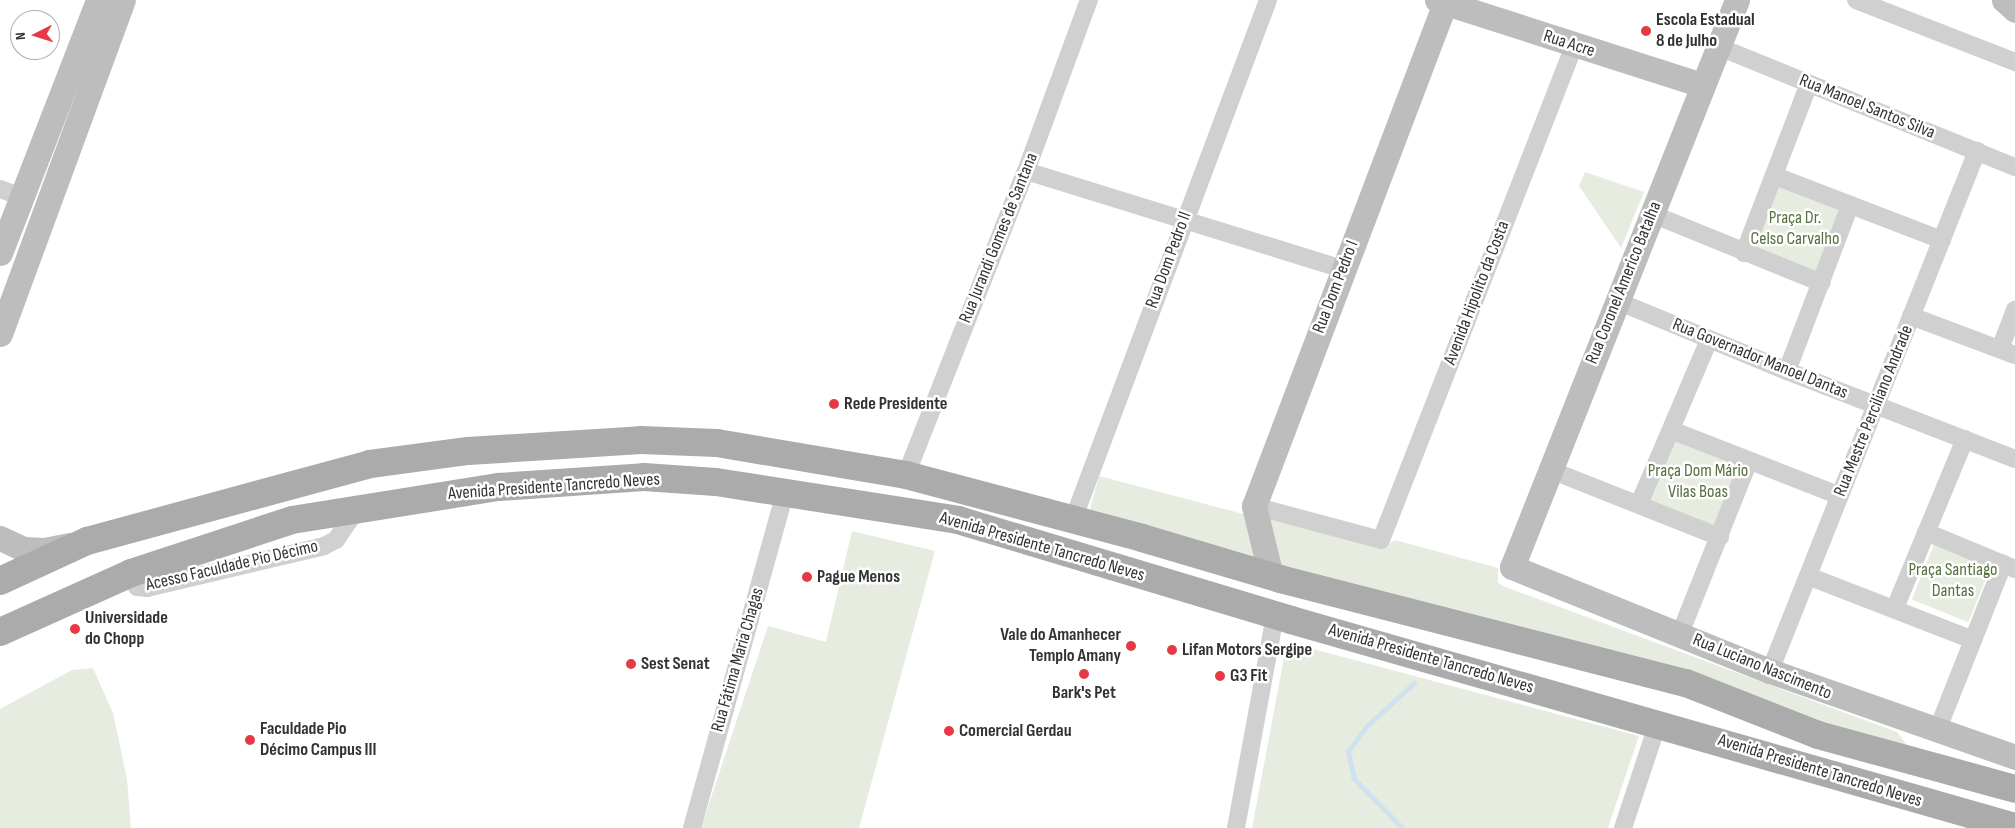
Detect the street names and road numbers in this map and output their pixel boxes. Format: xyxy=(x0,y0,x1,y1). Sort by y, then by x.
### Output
street label: Rua Acre xyxy=(1541,26,1597,62)
street label: Rua Manoel Santos Silva xyxy=(1796,70,1938,144)
street label: Rua Jurandi Gomes de Santana xyxy=(955,150,1043,326)
street label: Rua Coronel Americo Batalha xyxy=(1582,199,1666,367)
street label: Rua Dom Pedro II xyxy=(1142,209,1196,311)
street label: Avenida Hipolito da Costa xyxy=(1440,218,1514,368)
street label: Rua Dom Pedro I xyxy=(1308,238,1364,336)
street label: Rua Governador Manoel Dantas xyxy=(1669,314,1851,404)
street label: Rua Mestre Perciliano Andrade xyxy=(1830,322,1918,500)
street label: Avenida Presidente Tancredo Neves xyxy=(447,469,661,505)
street label: Avenida Presidente Tancredo Neves xyxy=(937,507,1147,587)
street label: Acesso Faculdade Pio Décimo xyxy=(144,536,320,596)
street label: Rua Fátima Maria Chagas xyxy=(707,585,769,735)
street label: Avenida Presidente Tancredo Neves xyxy=(1326,619,1536,699)
street label: Rua Luciano Nascimento xyxy=(1689,629,1835,705)
street label: Avenida Presidente Tancredo Neves xyxy=(1715,730,1925,812)

